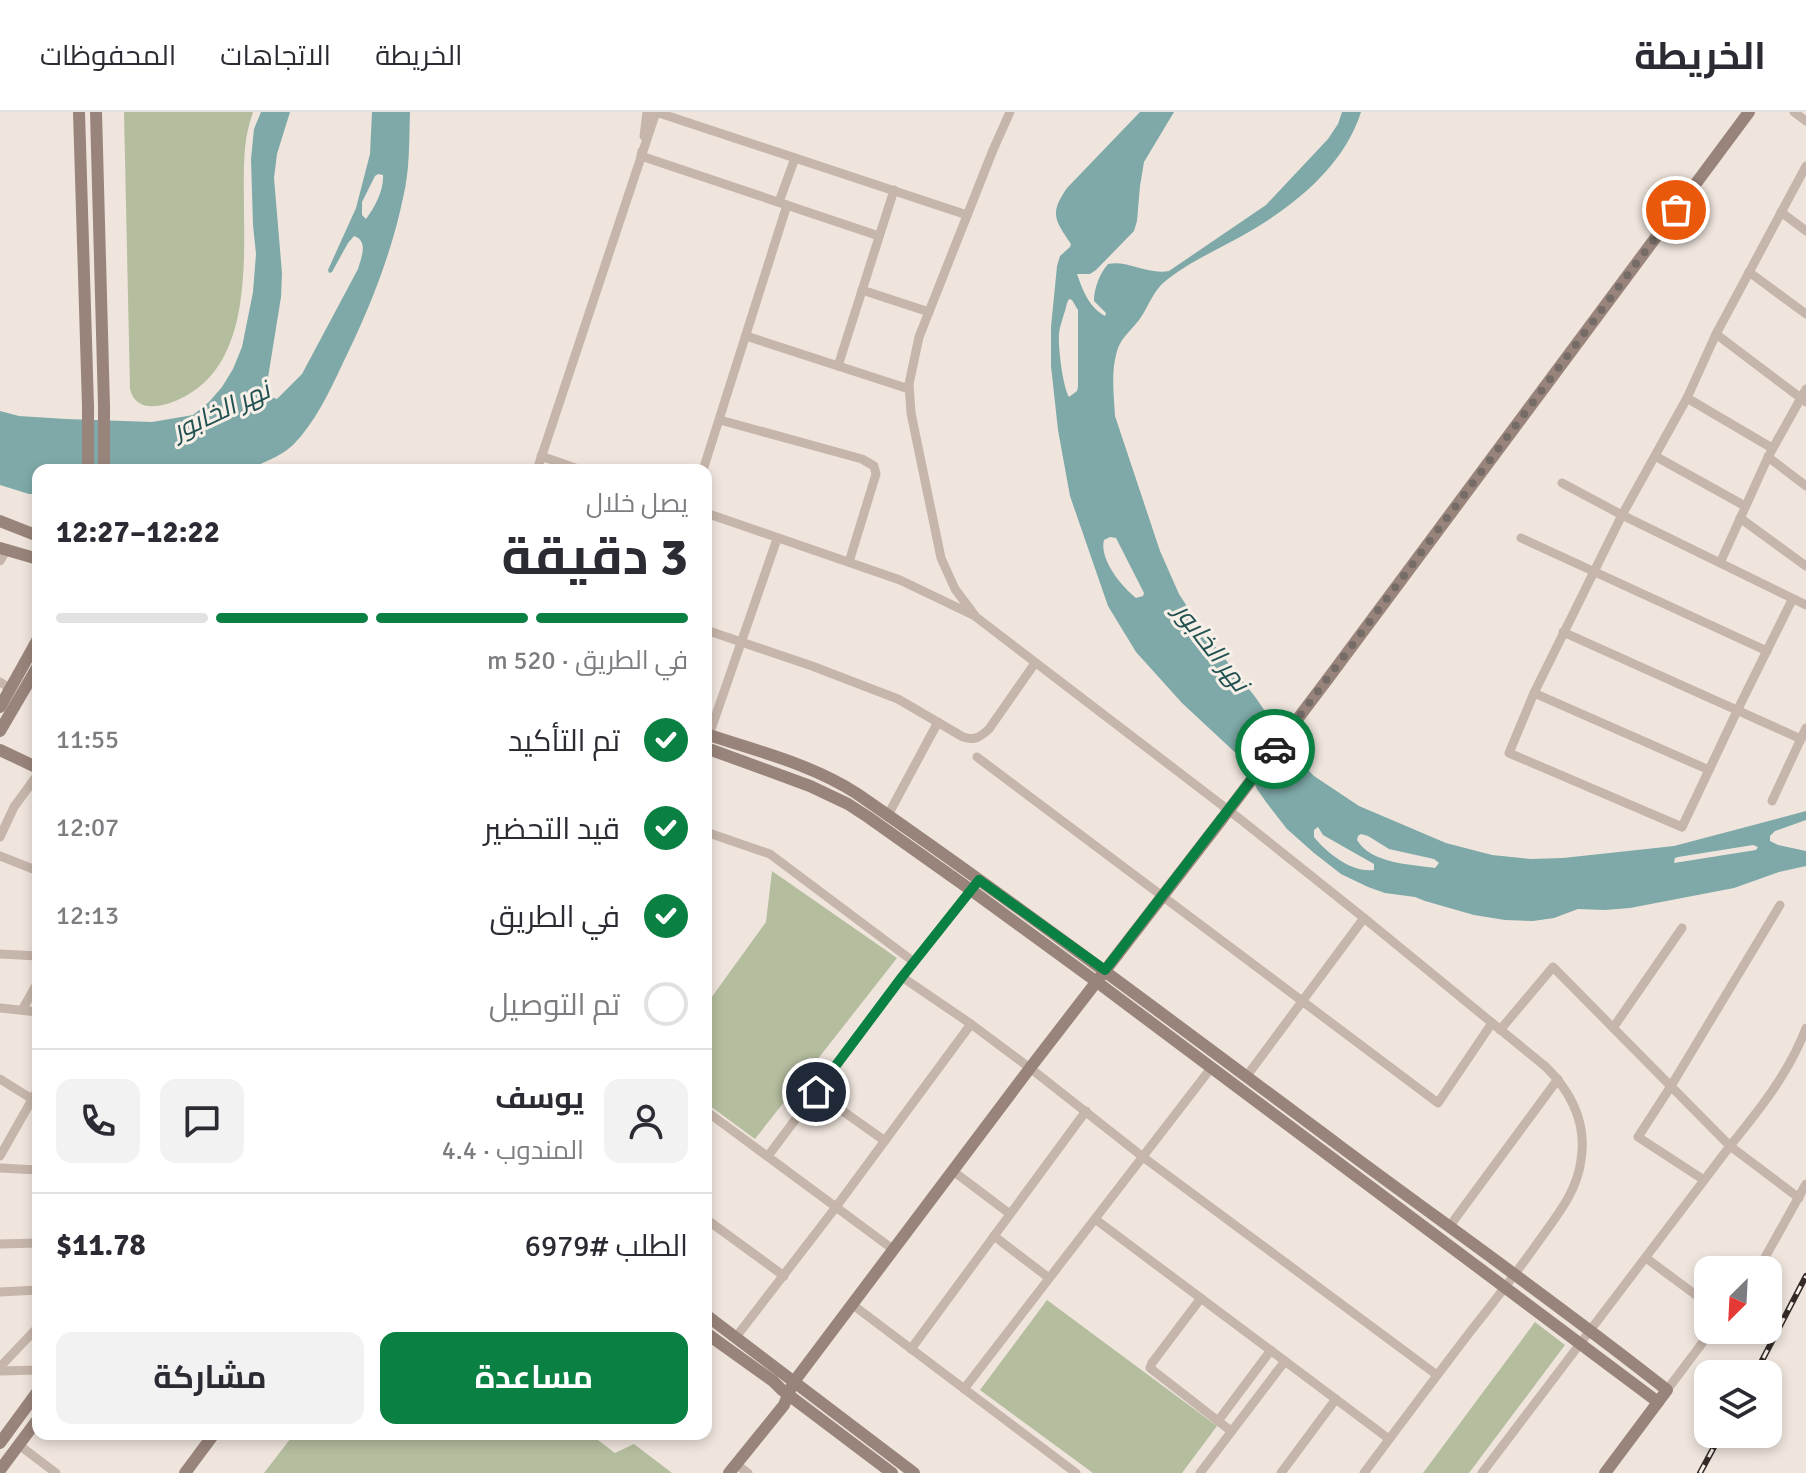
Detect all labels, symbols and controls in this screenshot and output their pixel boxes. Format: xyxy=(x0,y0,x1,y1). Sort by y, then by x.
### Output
text: الخريطة xyxy=(1634,33,1766,80)
text: المحفوظات xyxy=(40,39,176,73)
text: الاتجاهات xyxy=(220,39,331,73)
text: الخريطة xyxy=(375,39,463,73)
pin xyxy=(1642,176,1710,244)
icon: bag xyxy=(1654,188,1698,232)
water label: نهر الخابور xyxy=(165,373,278,449)
text: يصل خلال xyxy=(586,488,688,520)
text: 12:22–12:27 xyxy=(56,514,220,551)
text: 3 دقيقة xyxy=(501,525,688,589)
water label: نهر الخابور xyxy=(1165,594,1258,701)
text: في الطريق · 520 m xyxy=(487,645,688,677)
courier xyxy=(1235,709,1315,789)
icon: check xyxy=(644,718,688,762)
text: تم التأكيد xyxy=(508,723,620,760)
text: 11:55 xyxy=(56,724,119,756)
icon: car xyxy=(1253,727,1297,771)
icon: check xyxy=(644,806,688,850)
text: قيد التحضير xyxy=(484,811,620,848)
text: 12:07 xyxy=(56,812,119,844)
icon: check xyxy=(644,894,688,938)
text: في الطريق xyxy=(490,899,620,936)
text: 12:13 xyxy=(56,900,119,932)
text: تم التوصيل xyxy=(489,987,620,1024)
pin xyxy=(782,1058,850,1126)
icon: home xyxy=(794,1070,838,1114)
button: phone xyxy=(56,1079,140,1163)
button: chat xyxy=(160,1079,244,1163)
button: person xyxy=(604,1079,688,1163)
text: يوسف xyxy=(495,1080,584,1117)
text: المندوب · 4.4 xyxy=(442,1135,584,1167)
text: $11.78 xyxy=(56,1227,146,1264)
text: الطلب #6979 xyxy=(525,1228,688,1265)
north arrow xyxy=(1694,1256,1782,1344)
map controls xyxy=(1694,1256,1782,1448)
button: مشاركة xyxy=(56,1332,364,1424)
button: مساعدة xyxy=(380,1332,688,1424)
button: layers xyxy=(1694,1360,1782,1448)

